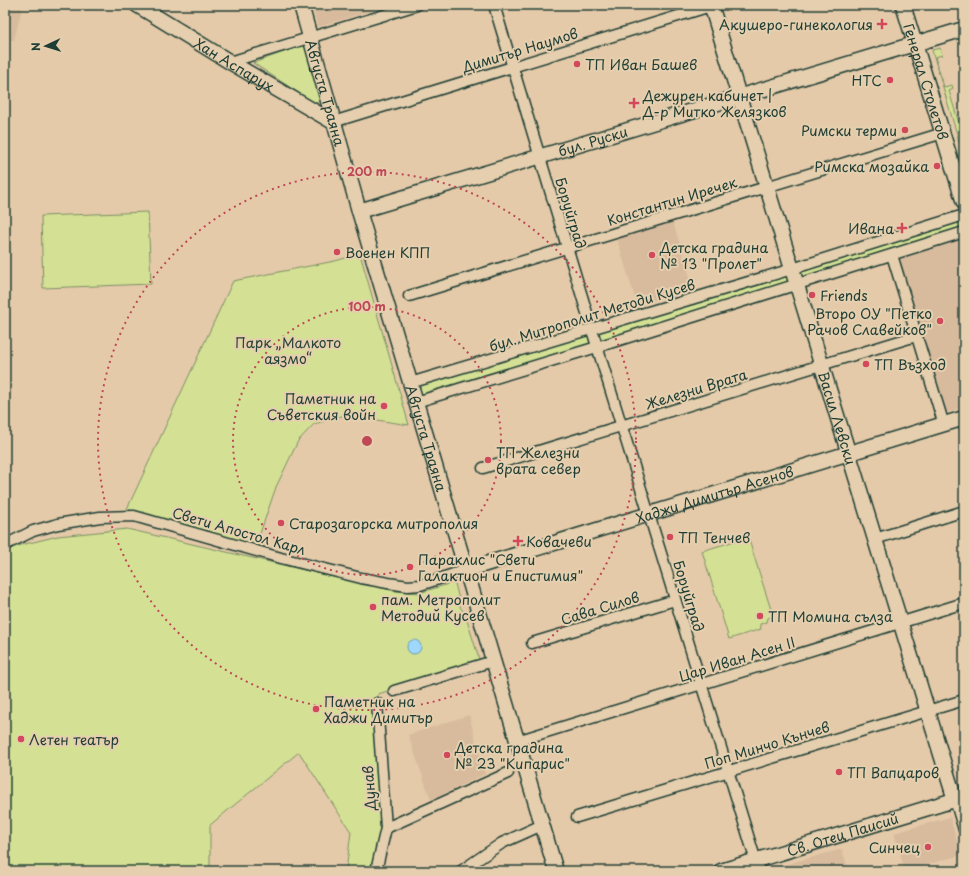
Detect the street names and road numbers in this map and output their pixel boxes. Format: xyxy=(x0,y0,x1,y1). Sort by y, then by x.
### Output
street label: Генерал Столетов xyxy=(899,21,954,142)
street label: Димитър Наумов xyxy=(458,22,581,78)
street label: Хан Аспарух xyxy=(191,32,278,96)
street label: Августа Траяна xyxy=(301,37,351,149)
street label: бул. Руски xyxy=(555,120,630,161)
street label: Константин Иречек xyxy=(605,171,740,231)
street label: Боруйград xyxy=(550,175,592,251)
street label: бул. Митрополит Методи Кусев xyxy=(486,274,698,356)
street label: Железни Врата xyxy=(642,363,750,414)
street label: Васил Левски xyxy=(814,369,862,467)
street label: Августа Траяна xyxy=(401,382,453,494)
street label: Хаджи Димитър Асенов xyxy=(633,460,796,528)
street label: Свети Апостол Карл xyxy=(170,502,308,560)
street label: Боруйград xyxy=(668,558,710,634)
street label: Сава Силов xyxy=(558,586,642,630)
street label: Цар Иван Асен II xyxy=(676,631,798,687)
street label: Поп Минчо Кънчев xyxy=(702,716,832,774)
street label: Дунав xyxy=(357,765,381,812)
street label: Св. Отец Паисий xyxy=(784,807,901,861)

